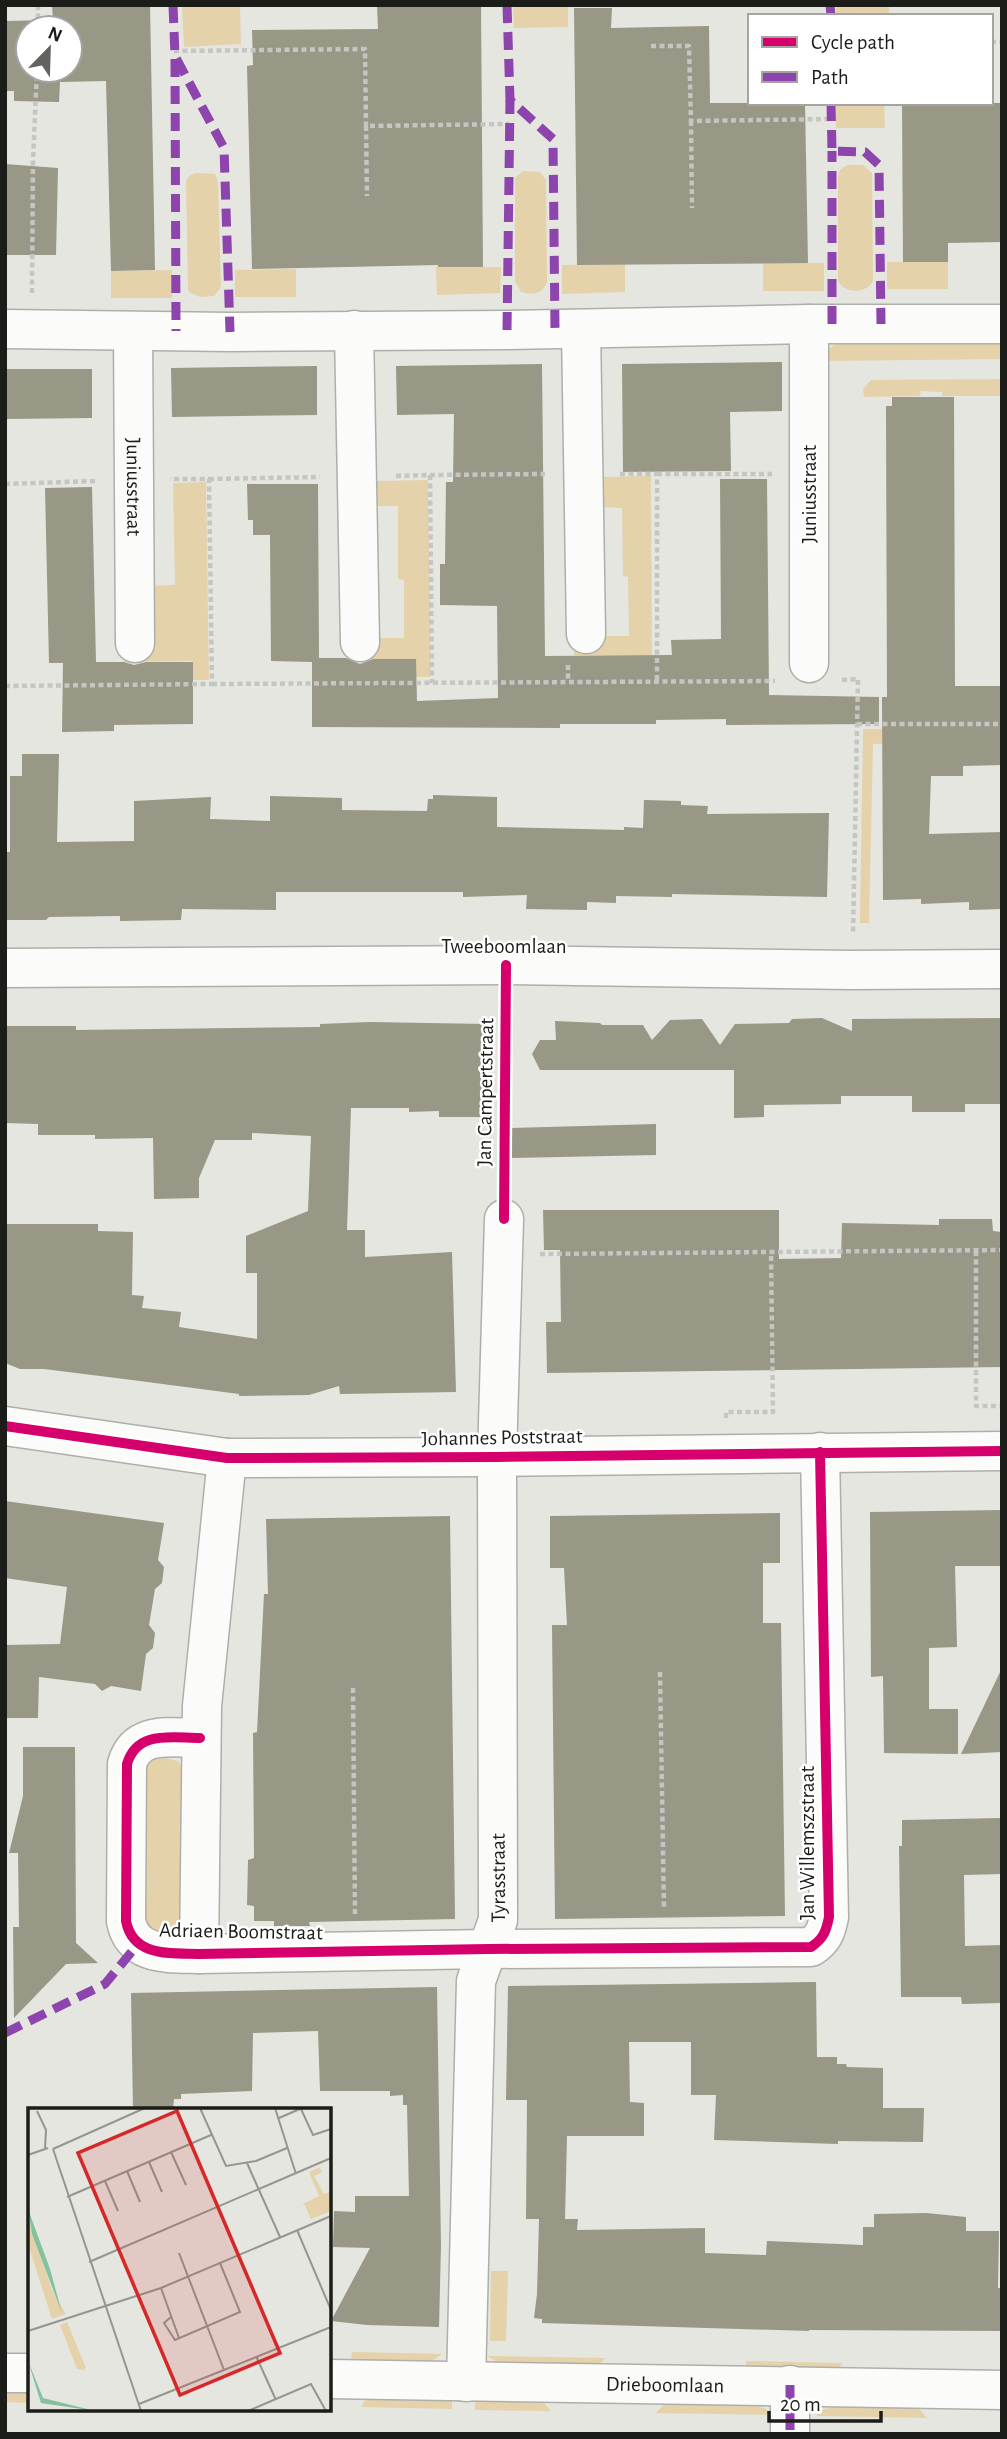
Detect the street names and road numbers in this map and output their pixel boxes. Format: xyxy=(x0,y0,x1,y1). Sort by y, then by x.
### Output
street label: Juniusstraat xyxy=(123,438,144,537)
street label: Juniusstraat xyxy=(799,445,820,543)
street label: Tweeboomlaan xyxy=(441,936,567,957)
street label: Jan Campertstraat xyxy=(474,1017,497,1166)
street label: Johannes Poststraat xyxy=(421,1426,583,1449)
street label: Jan Willemszstraat xyxy=(797,1766,818,1920)
street label: Tyrasstraat xyxy=(488,1833,509,1923)
street label: Adriaen Boomstraat xyxy=(159,1920,323,1943)
street label: Drieboomlaan xyxy=(606,2374,724,2396)

